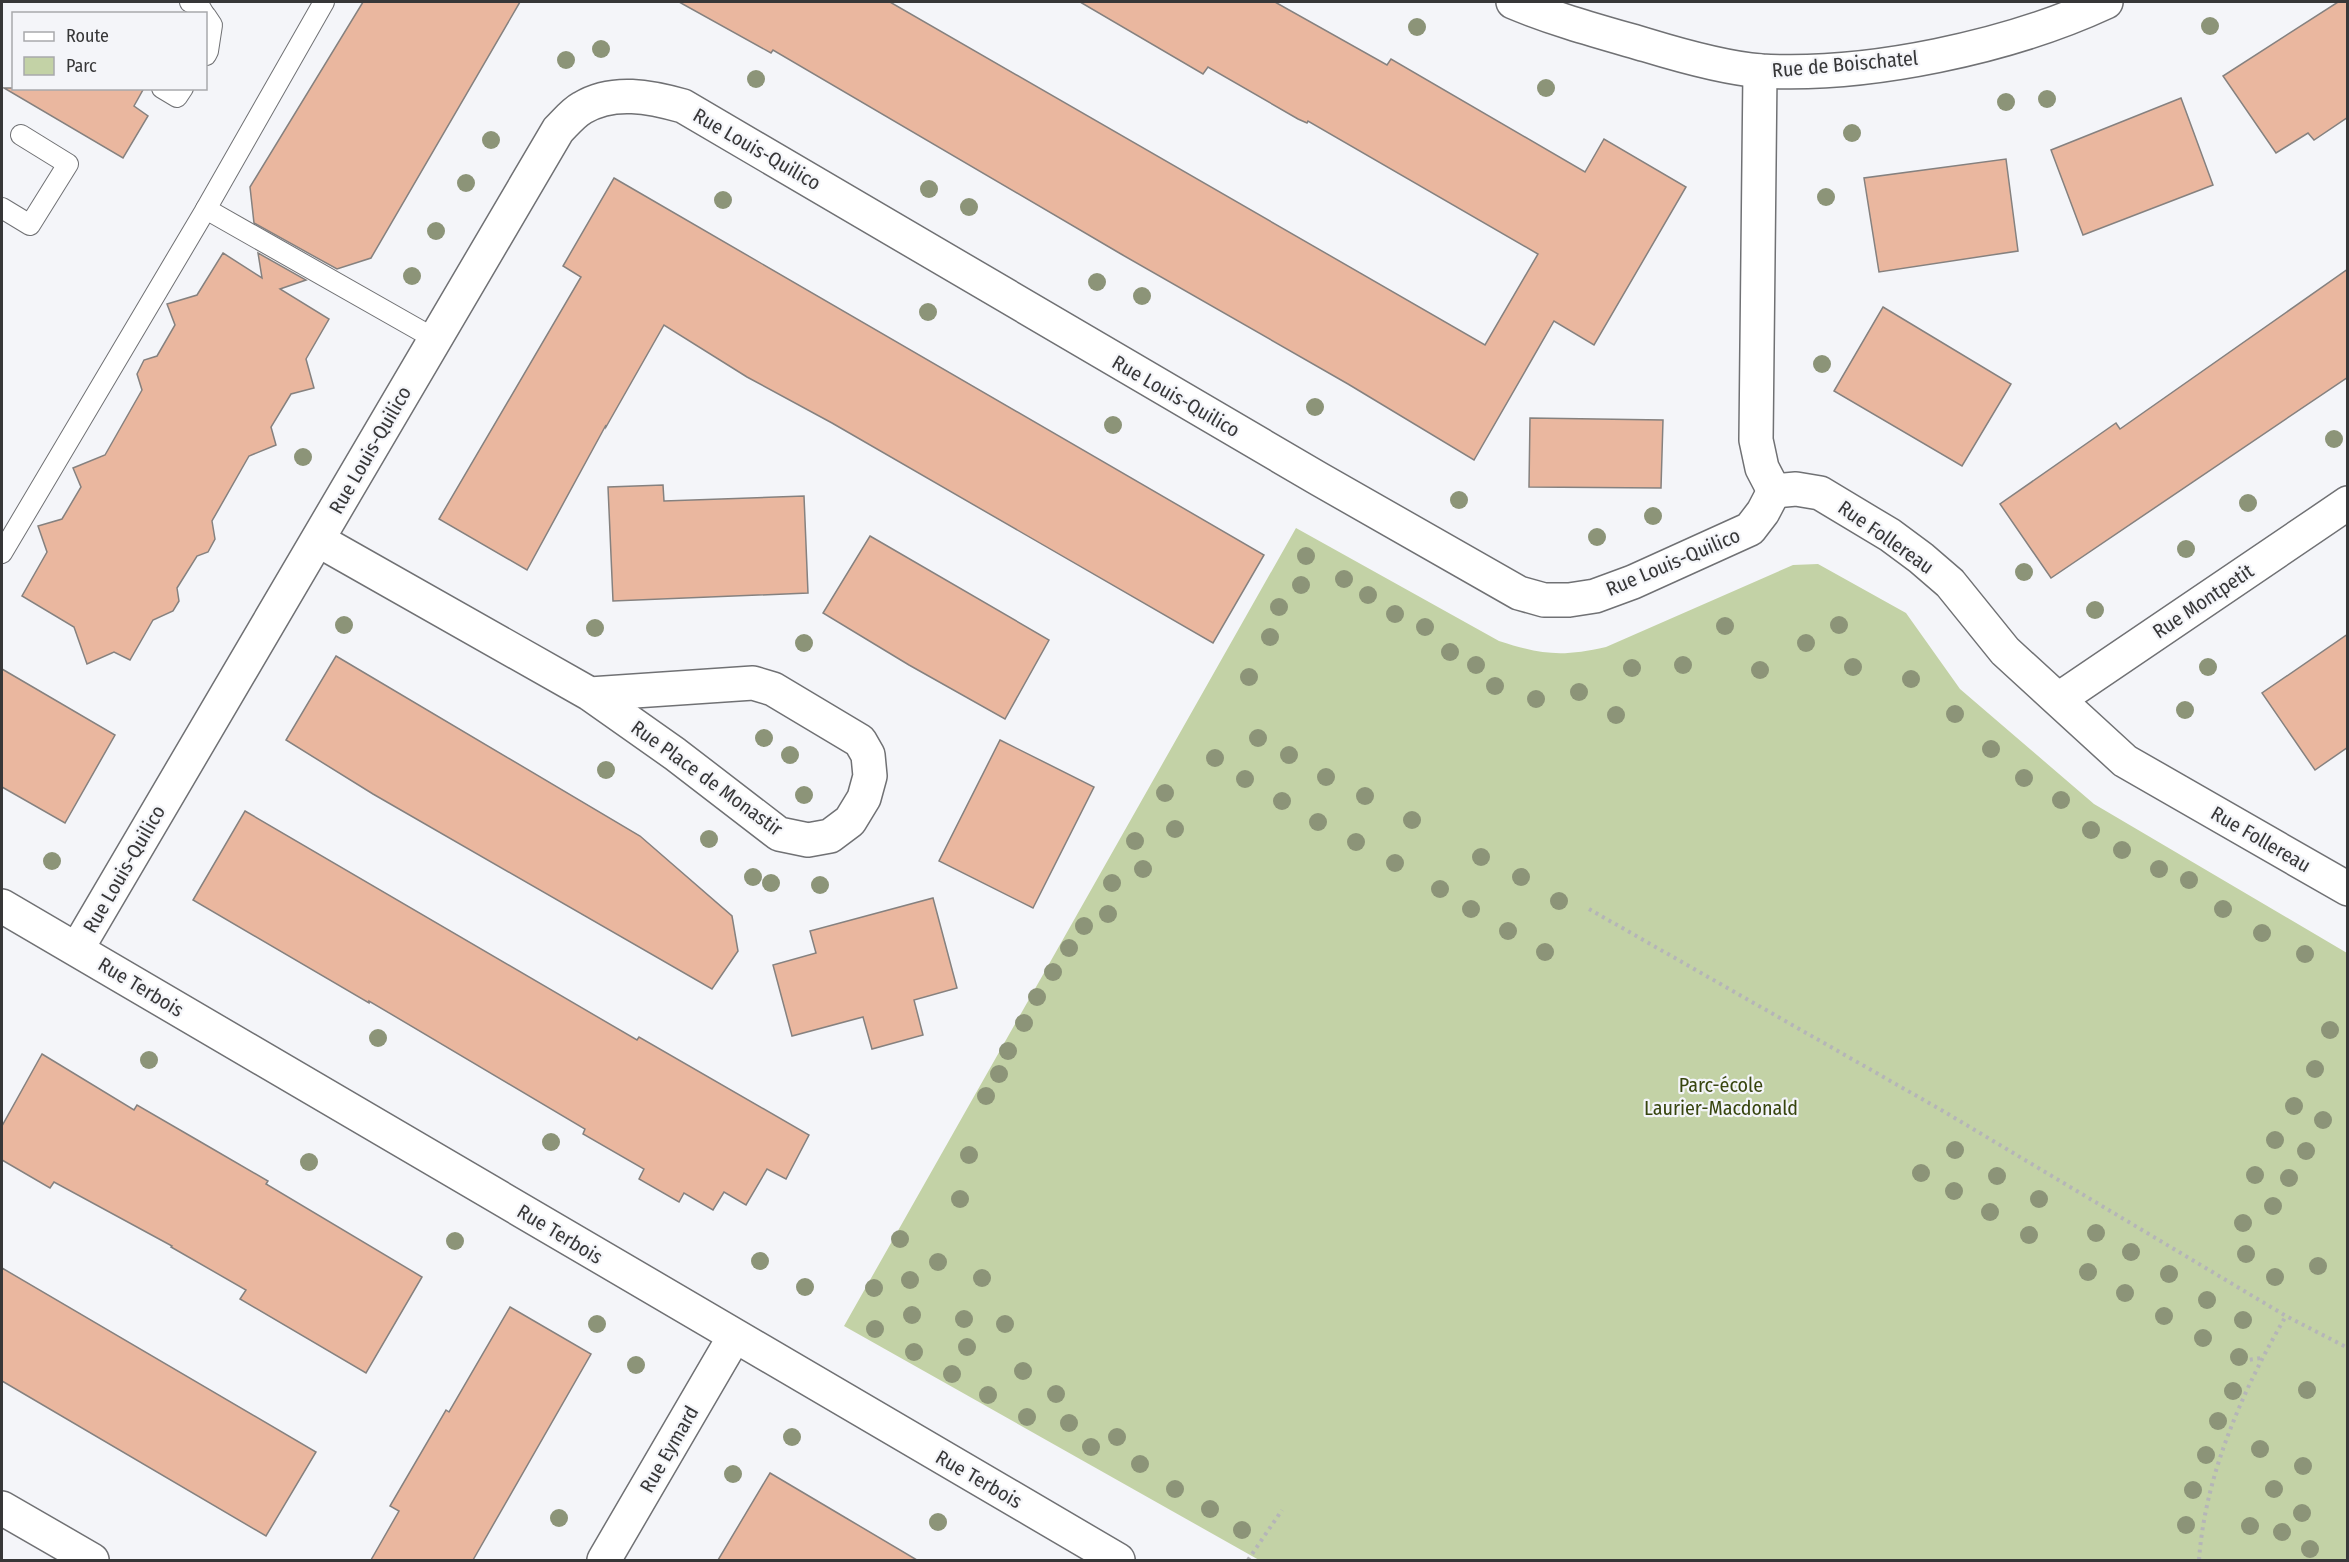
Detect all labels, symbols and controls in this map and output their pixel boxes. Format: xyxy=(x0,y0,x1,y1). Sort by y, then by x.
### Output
legend xyxy=(12,12,207,90)
text: Route xyxy=(66,25,109,47)
street label: Rue de Boischatel xyxy=(1771,46,1919,82)
text: Parc xyxy=(66,55,97,77)
street label: Rue Louis-Quilico xyxy=(689,103,825,195)
street label: Rue Louis-Quilico xyxy=(1108,350,1244,442)
street label: Rue Louis-Quilico xyxy=(324,382,416,518)
street label: Rue Follereau xyxy=(1834,495,1938,579)
street label: Rue Louis-Quilico xyxy=(1602,523,1744,601)
street label: Rue Montpetit xyxy=(2148,558,2258,643)
street label: Rue Place de Monastir xyxy=(627,715,787,841)
street label: Rue Louis-Quilico xyxy=(78,801,170,937)
street label: Rue Follereau xyxy=(2207,801,2315,877)
street label: Rue Terbois xyxy=(94,952,188,1022)
park label: Parc-école Laurier-Macdonald xyxy=(1644,1073,1798,1120)
street label: Rue Terbois xyxy=(513,1199,607,1269)
street label: Rue Eymard xyxy=(635,1401,703,1497)
street label: Rue Terbois xyxy=(932,1445,1026,1513)

